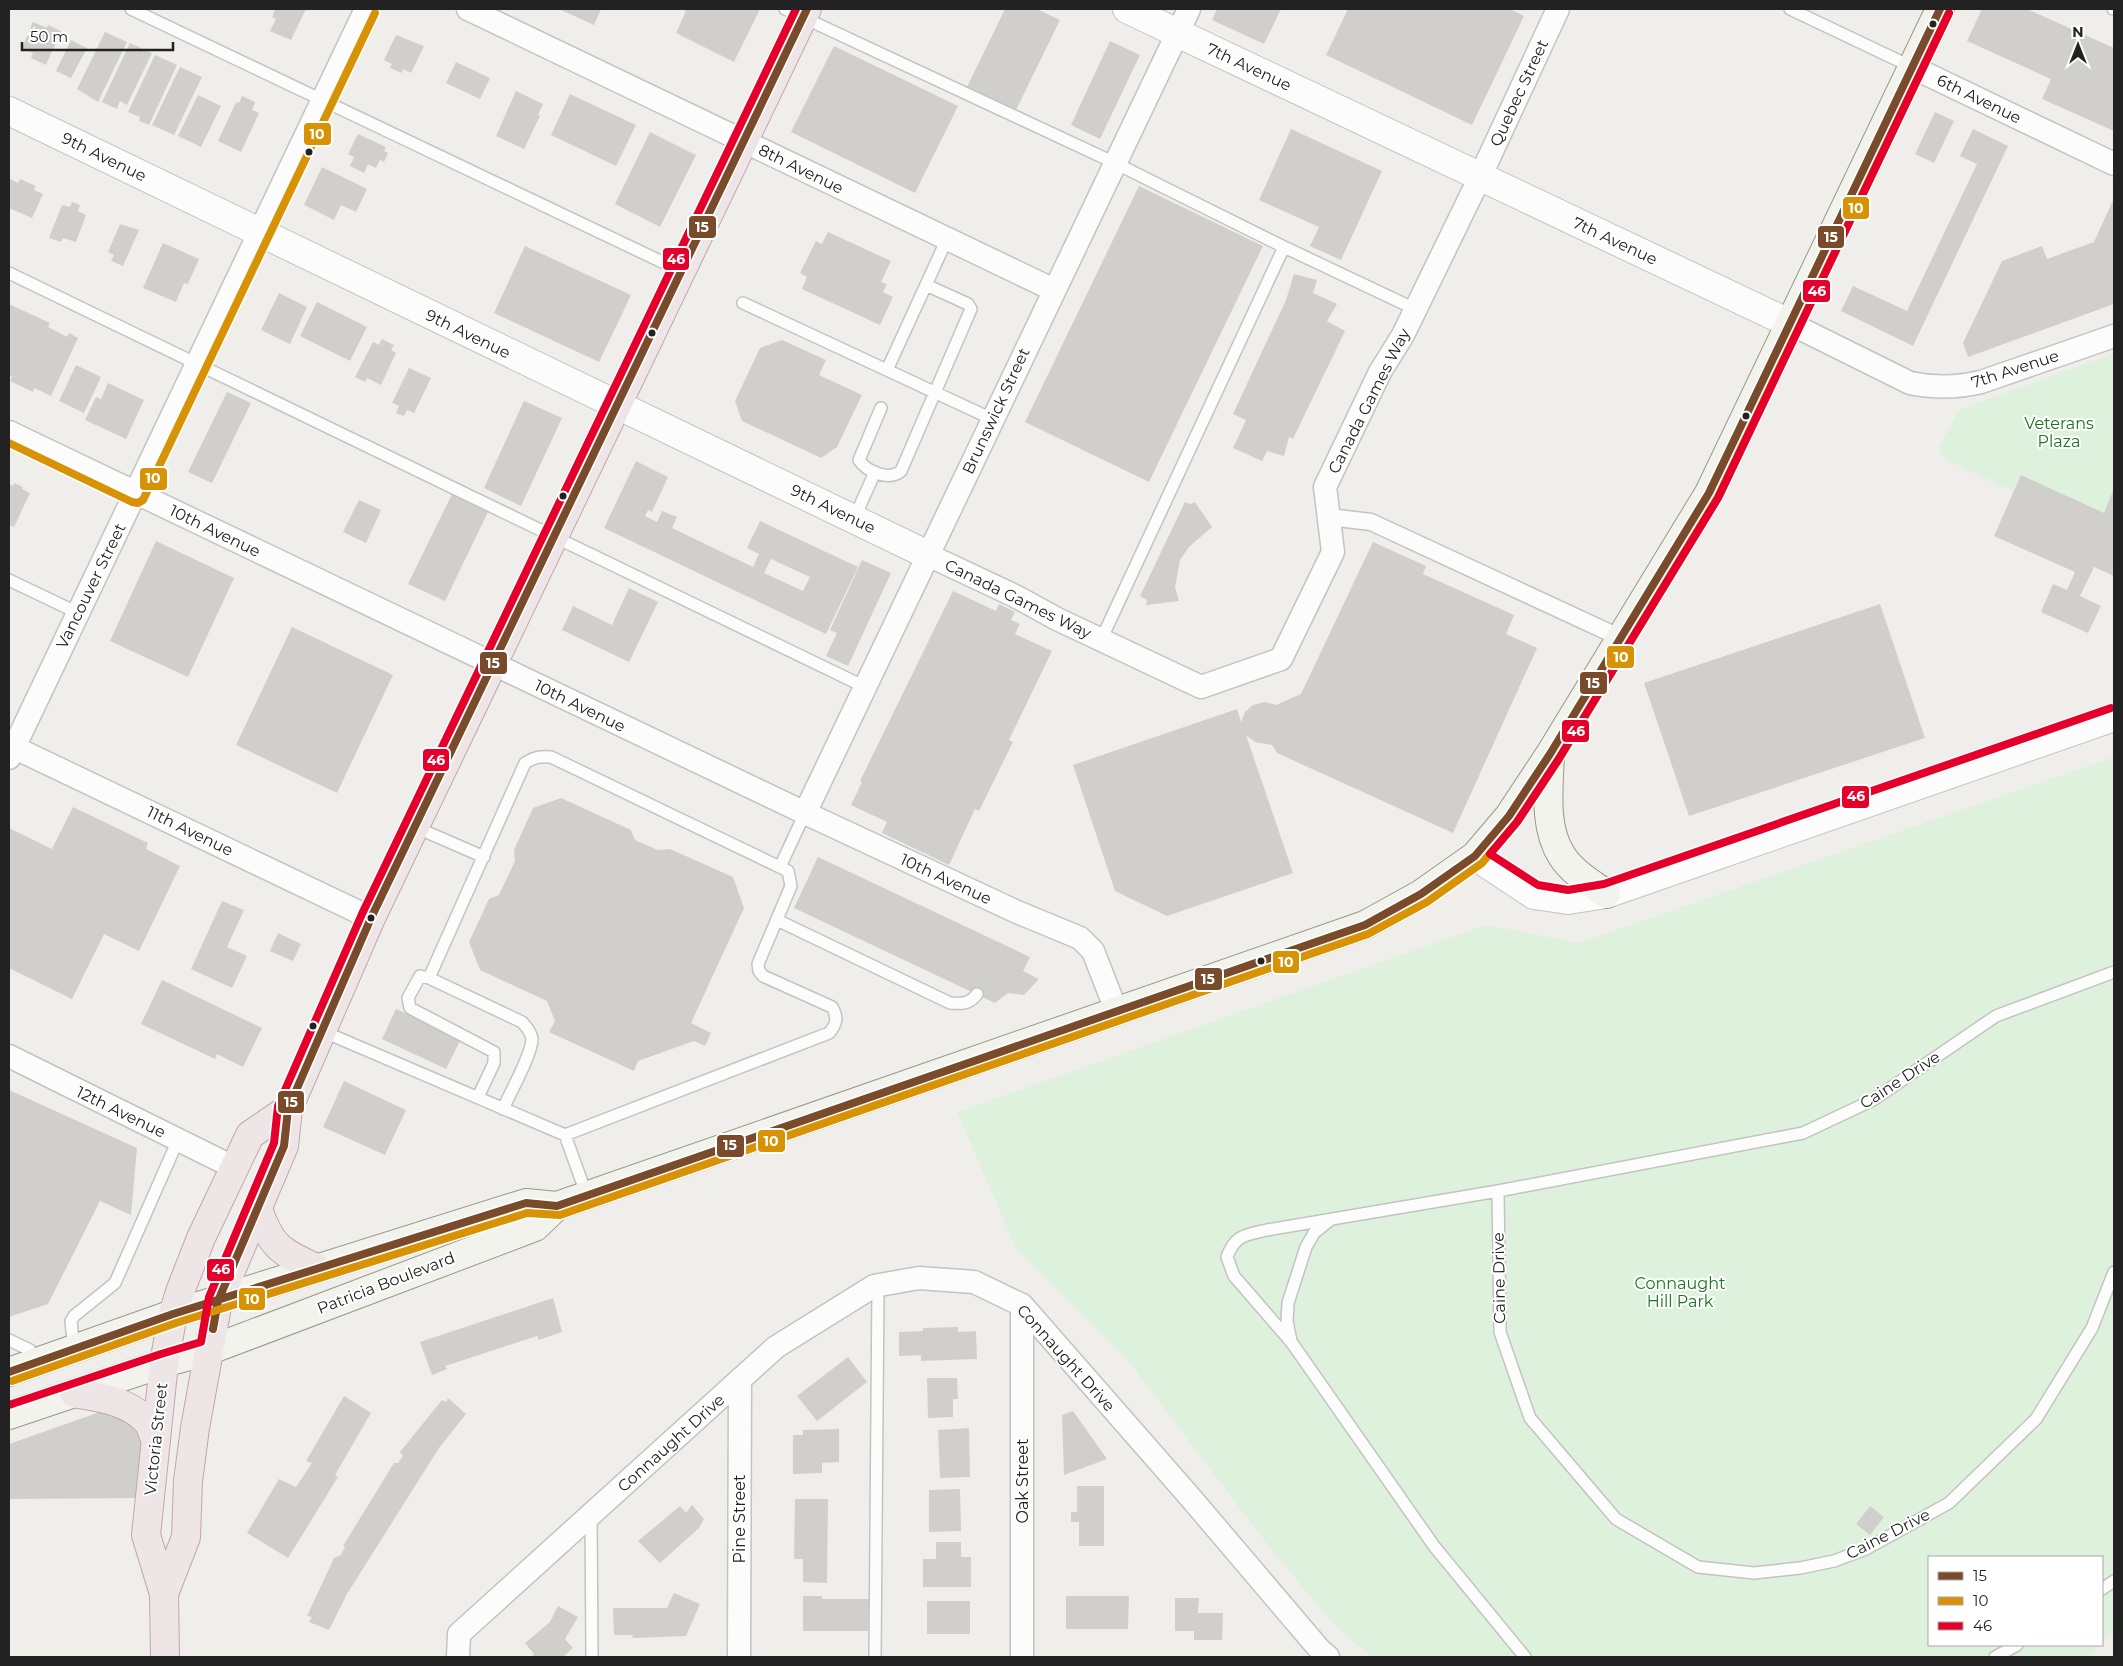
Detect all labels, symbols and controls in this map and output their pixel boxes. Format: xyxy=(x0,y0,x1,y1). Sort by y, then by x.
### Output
unlabelled marker xyxy=(1928,19,1938,29)
scale bar xyxy=(22,20,174,52)
north arrow xyxy=(2053,20,2103,70)
text: N xyxy=(2072,23,2084,41)
text: 50 m xyxy=(30,27,68,46)
street label: Quebec Street xyxy=(1486,36,1552,150)
street label: 7th Avenue xyxy=(1204,39,1294,95)
street label: 6th Avenue xyxy=(1934,70,2024,128)
line badge: 10 xyxy=(303,122,332,146)
text: 10 xyxy=(310,125,325,143)
street label: 9th Avenue xyxy=(59,128,149,186)
street label: 8th Avenue xyxy=(755,140,847,198)
unlabelled marker xyxy=(304,147,314,157)
line badge: 10 xyxy=(1842,196,1870,220)
text: 10 xyxy=(1849,199,1864,217)
street label: 7th Avenue xyxy=(1570,213,1660,269)
line badge: 15 xyxy=(688,215,717,239)
text: 15 xyxy=(695,218,709,236)
line badge: 15 xyxy=(1817,225,1845,249)
text: 15 xyxy=(1824,228,1838,246)
line badge: 46 xyxy=(662,247,690,271)
text: 46 xyxy=(667,250,685,268)
line badge: 46 xyxy=(1802,279,1831,303)
text: 46 xyxy=(1808,282,1826,300)
street label: 9th Avenue xyxy=(423,305,513,363)
street label: Canada Games Way xyxy=(1324,325,1414,477)
unlabelled marker xyxy=(647,328,657,338)
street label: Brunswick Street xyxy=(958,344,1034,477)
street label: 7th Avenue xyxy=(1969,346,2061,392)
unlabelled marker xyxy=(1741,411,1751,421)
park label: Veterans Plaza xyxy=(2024,414,2094,451)
line badge: 10 xyxy=(139,467,168,491)
text: 10 xyxy=(146,469,161,487)
street label: 9th Avenue xyxy=(788,480,878,538)
unlabelled marker xyxy=(558,491,568,501)
street label: 10th Avenue xyxy=(167,501,263,561)
street label: Vancouver Street xyxy=(52,520,130,652)
street label: Canada Games Way xyxy=(942,555,1095,643)
line badge: 10 xyxy=(1606,645,1635,669)
text: 10 xyxy=(1614,648,1629,666)
line badge: 15 xyxy=(479,651,508,675)
text: 15 xyxy=(486,654,500,672)
line badge: 15 xyxy=(1579,671,1608,695)
text: 15 xyxy=(1586,674,1600,692)
street label: 10th Avenue xyxy=(532,676,628,736)
line badge: 46 xyxy=(1561,719,1590,743)
text: 46 xyxy=(1567,722,1585,740)
line badge: 46 xyxy=(422,748,450,772)
text: 46 xyxy=(427,751,445,769)
line badge: 46 xyxy=(1841,785,1870,809)
text: 46 xyxy=(1847,787,1865,805)
street label: 11th Avenue xyxy=(144,802,236,860)
street label: 10th Avenue xyxy=(897,850,995,908)
unlabelled marker xyxy=(366,913,376,923)
line badge: 10 xyxy=(1272,950,1300,974)
text: 10 xyxy=(1279,953,1294,971)
unlabelled marker xyxy=(1256,956,1266,966)
line badge: 15 xyxy=(1194,967,1223,991)
text: 15 xyxy=(1201,970,1215,988)
unlabelled marker xyxy=(308,1021,318,1031)
street label: Caine Drive xyxy=(1856,1047,1944,1113)
street label: 12th Avenue xyxy=(73,1082,169,1142)
line badge: 15 xyxy=(277,1090,305,1114)
text: 15 xyxy=(284,1093,298,1111)
line badge: 10 xyxy=(757,1129,786,1153)
text: 10 xyxy=(764,1132,779,1150)
line badge: 15 xyxy=(716,1134,745,1158)
text: 15 xyxy=(723,1136,737,1154)
street label: Caine Drive xyxy=(1489,1232,1509,1324)
street label: Patricia Boulevard xyxy=(314,1248,458,1318)
line badge: 46 xyxy=(206,1258,235,1282)
text: 46 xyxy=(212,1260,230,1278)
park label: Connaught Hill Park xyxy=(1634,1274,1726,1311)
line badge: 10 xyxy=(238,1287,266,1311)
text: 10 xyxy=(245,1290,260,1308)
street label: Connaught Drive xyxy=(1013,1301,1119,1415)
street label: Victoria Street xyxy=(141,1381,171,1496)
street label: Connaught Drive xyxy=(614,1390,728,1496)
street label: Oak Street xyxy=(1013,1438,1032,1524)
street label: Pine Street xyxy=(730,1474,749,1563)
street label: Caine Drive xyxy=(1843,1505,1933,1563)
legend xyxy=(1928,1556,2103,1646)
text: 15 xyxy=(1973,1566,1987,1585)
text: 10 xyxy=(1973,1591,1988,1610)
text: 46 xyxy=(1973,1616,1992,1635)

